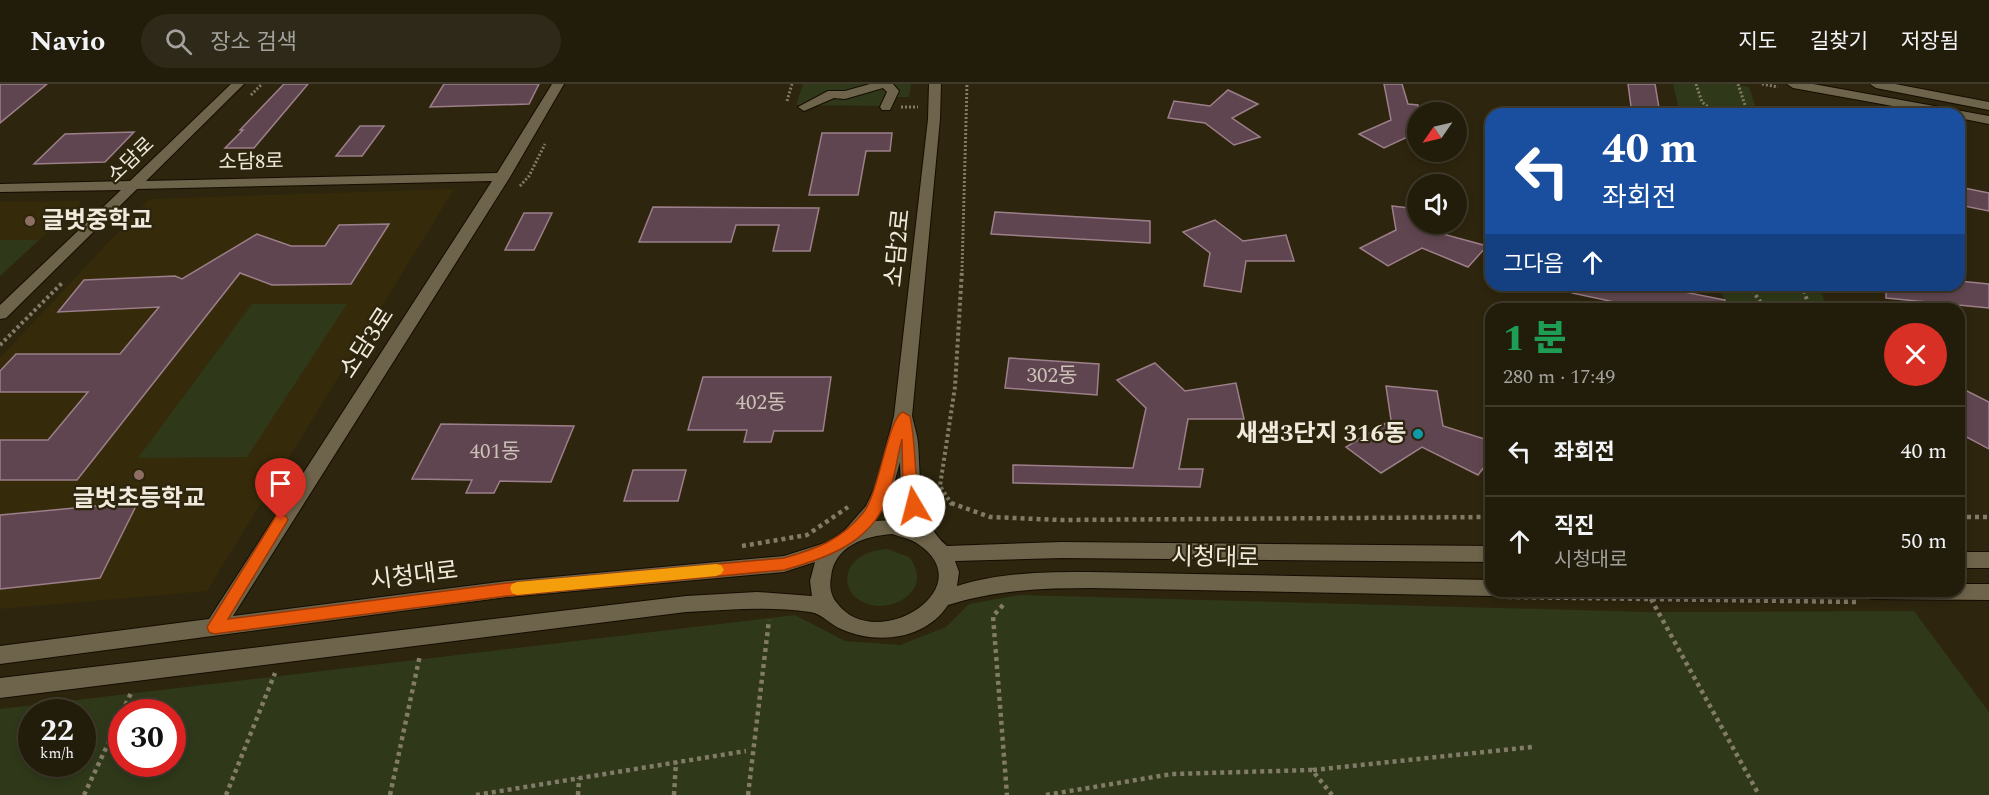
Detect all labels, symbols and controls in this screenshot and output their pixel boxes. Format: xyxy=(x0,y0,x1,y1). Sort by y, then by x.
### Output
search box xyxy=(141,14,561,68)
text: Navio xyxy=(30,20,105,63)
icon: search xyxy=(162,25,195,58)
text: 장소 검색 xyxy=(210,26,297,59)
text: 지도 xyxy=(1738,26,1777,58)
text: 길찾기 xyxy=(1810,26,1868,58)
text: 저장됨 xyxy=(1901,26,1959,58)
north arrow xyxy=(1407,102,1467,162)
map controls xyxy=(1407,102,1467,234)
text: 40 m xyxy=(1602,118,1697,181)
street label: 소담로 xyxy=(101,130,161,190)
icon: left xyxy=(1503,132,1581,210)
street label: 소담8로 xyxy=(218,146,284,178)
button: sound xyxy=(1407,174,1467,234)
text: 좌회전 xyxy=(1602,177,1677,219)
place label: 글벗중학교 xyxy=(42,203,152,239)
street label: 소담2로 xyxy=(876,207,920,289)
marker: 글벗중학교 xyxy=(23,214,37,228)
icon: ahead xyxy=(1576,246,1609,279)
text: 그다음 xyxy=(1503,248,1564,281)
street label: 소담3로 xyxy=(331,300,403,386)
text: 1 분 xyxy=(1503,312,1567,367)
button: close xyxy=(1884,323,1947,386)
house number: 302동 xyxy=(1027,360,1077,392)
text: 280 m · 17:49 xyxy=(1503,362,1615,392)
house number: 402동 xyxy=(736,387,786,419)
place label: 새샘3단지 316동 xyxy=(1236,416,1406,452)
marker: 새샘3단지 316동 xyxy=(1411,427,1425,441)
icon: left xyxy=(1503,435,1536,468)
text: 40 m xyxy=(1901,435,1947,468)
house number: 401동 xyxy=(470,436,520,468)
text: 좌회전 xyxy=(1554,436,1615,469)
pin xyxy=(255,458,306,520)
icon: arrive xyxy=(264,467,297,500)
marker: 글벗초등학교 xyxy=(132,468,146,482)
position arrow xyxy=(882,474,946,538)
place label: 글벗초등학교 xyxy=(73,481,205,517)
text: 직진 xyxy=(1554,510,1594,543)
icon: ahead xyxy=(1503,525,1536,558)
text: 50 m xyxy=(1901,525,1947,558)
street label: 시청대로 xyxy=(1171,539,1259,577)
text: 시청대로 xyxy=(1554,545,1628,575)
street label: 시청대로 xyxy=(368,553,460,599)
speed limit sign: 30 xyxy=(108,699,186,777)
text: 22 xyxy=(40,708,74,754)
text: km/h xyxy=(40,742,74,765)

